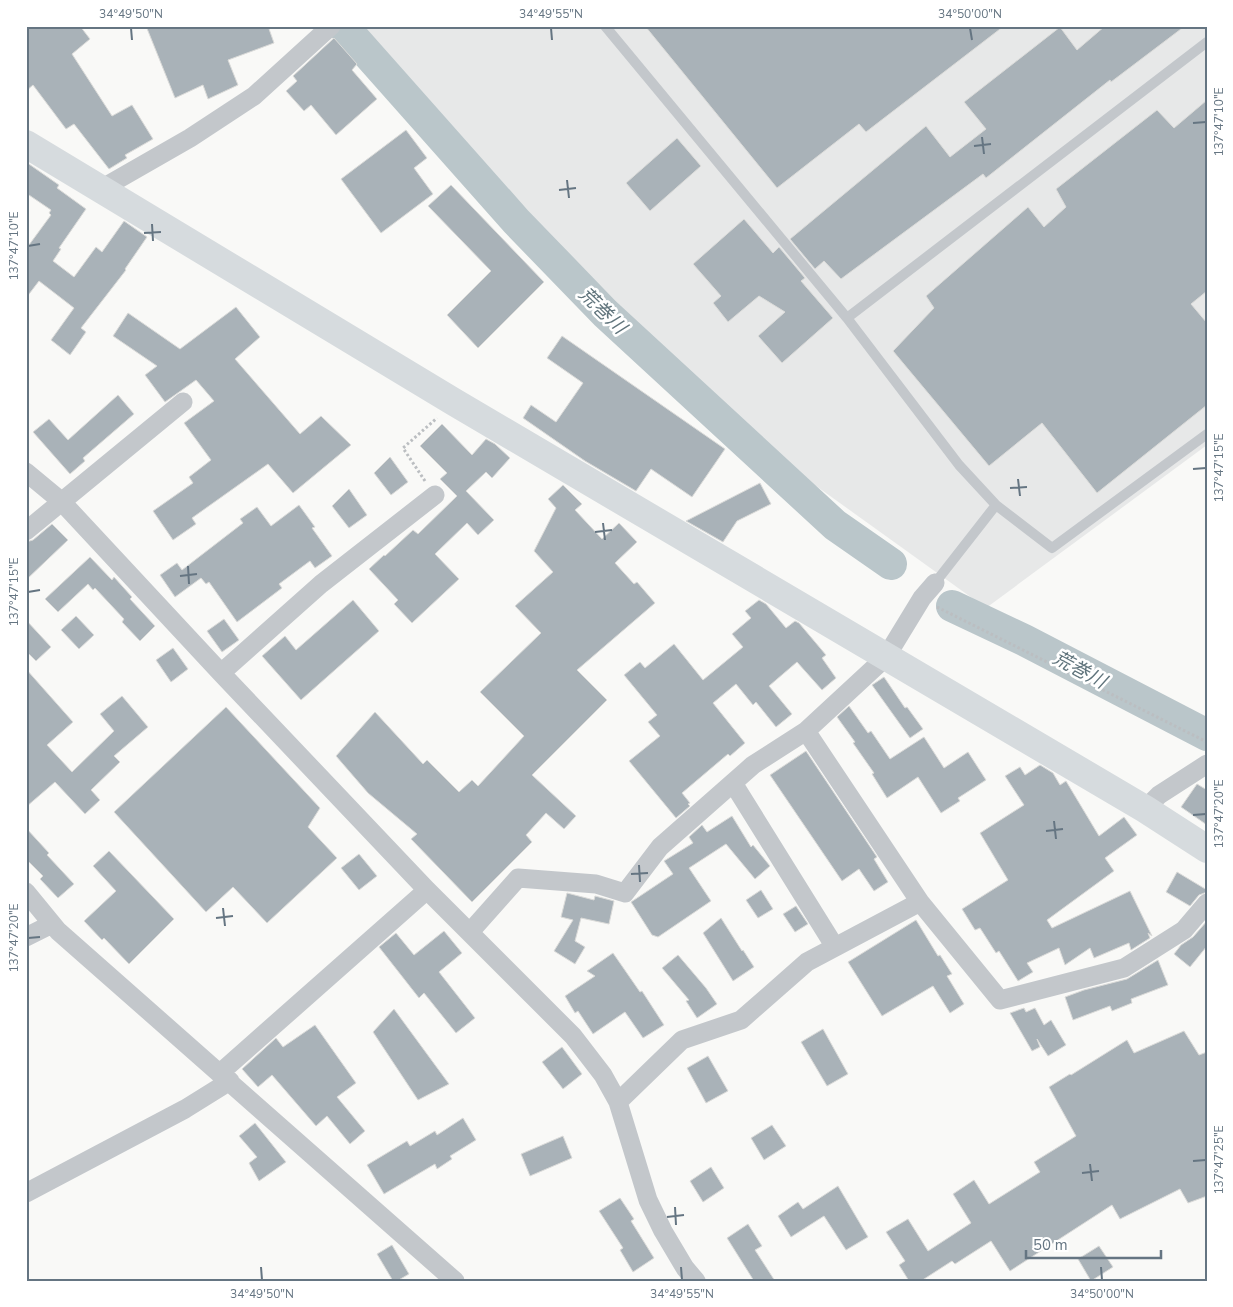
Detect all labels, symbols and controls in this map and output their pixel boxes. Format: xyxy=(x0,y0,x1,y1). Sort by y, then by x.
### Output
text: 34°49'50"N xyxy=(99,6,163,22)
text: 34°49'55"N xyxy=(519,6,583,22)
text: 34°50'00"N xyxy=(938,6,1002,22)
text: 137°47'10"E xyxy=(1211,87,1227,157)
text: 137°47'10"E xyxy=(6,211,22,281)
water label: 荒巻川 xyxy=(573,282,633,341)
text: 137°47'15"E xyxy=(1211,433,1227,503)
text: 137°47'15"E xyxy=(6,557,22,627)
water label: 荒巻川 xyxy=(1048,645,1113,696)
text: 137°47'20"E xyxy=(1211,779,1227,849)
text: 137°47'20"E xyxy=(6,903,22,973)
text: 137°47'25"E xyxy=(1211,1125,1227,1195)
scale bar xyxy=(1026,1227,1160,1259)
text: 50 m xyxy=(1033,1235,1068,1255)
text: 34°49'50"N xyxy=(230,1286,294,1302)
text: 34°49'55"N xyxy=(650,1286,714,1302)
text: 34°50'00"N xyxy=(1070,1286,1134,1302)

